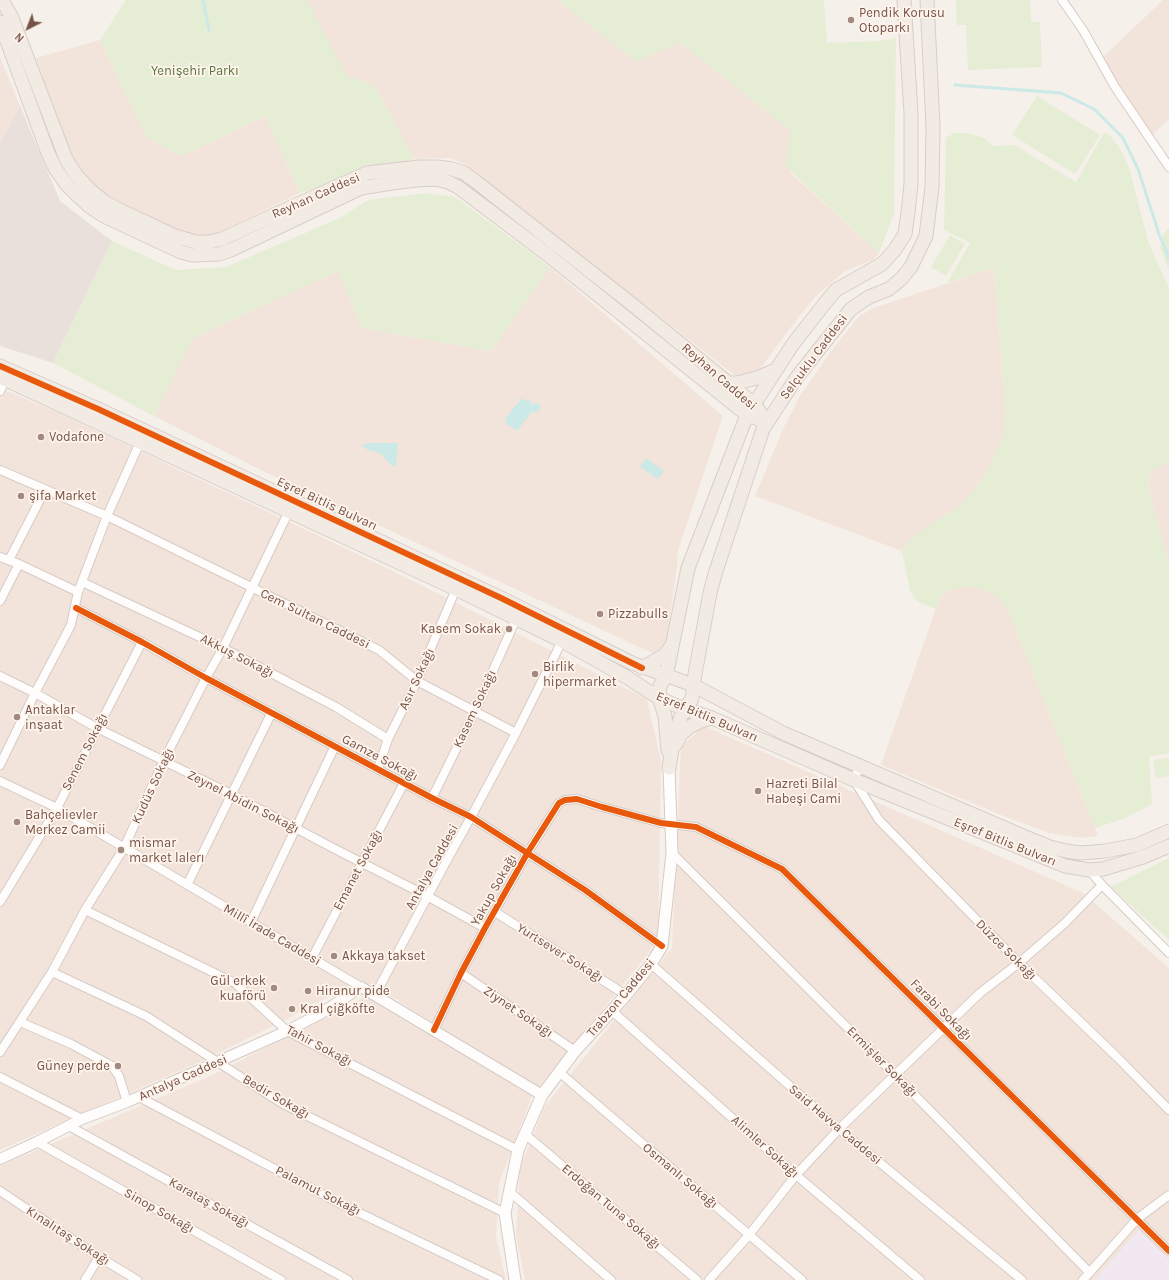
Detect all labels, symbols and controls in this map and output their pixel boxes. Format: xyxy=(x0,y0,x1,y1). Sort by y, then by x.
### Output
place label: Pendik Korusu Otoparkı xyxy=(859,5,945,36)
north arrow xyxy=(8,8,48,48)
marker: Pendik Korusu Otoparkı xyxy=(846,15,856,25)
text: N xyxy=(12,30,27,45)
park label: Yenişehir Parkı xyxy=(151,63,239,79)
street label: Reyhan Caddesi xyxy=(270,170,362,222)
street label: Selçuklu Caddesi xyxy=(777,311,851,403)
street label: Reyhan Caddesi xyxy=(678,340,760,414)
place label: Vodafone xyxy=(49,429,104,445)
marker: Vodafone xyxy=(36,432,46,442)
street label: Eşref Bitlis Bulvarı xyxy=(274,474,380,534)
place label: şifa Market xyxy=(29,488,96,504)
marker: şifa Market xyxy=(16,491,26,501)
street label: Cem Sultan Caddesi xyxy=(258,586,372,652)
place label: Pizzabulls xyxy=(608,606,668,622)
marker: Pizzabulls xyxy=(595,609,605,619)
place label: Kasem Sokak xyxy=(420,621,501,637)
marker: Kasem Sokak xyxy=(504,624,514,634)
street label: Akkuş Sokağı xyxy=(198,631,276,681)
street label: Asır Sokağı xyxy=(396,646,438,712)
place label: Birlik hipermarket xyxy=(543,659,617,690)
street label: Kasem Sokağı xyxy=(450,667,500,751)
marker: Birlik hipermarket xyxy=(530,669,540,679)
street label: Eşref Bitlis Bulvarı xyxy=(654,688,760,746)
place label: Antaklar inşaat xyxy=(25,702,75,733)
street label: Senem Sokağı xyxy=(59,711,111,793)
marker: Antaklar inşaat xyxy=(12,712,22,722)
street label: Gamze Sokağı xyxy=(339,731,421,785)
street label: Kudüs Sokağı xyxy=(129,746,177,826)
street label: Zeynel Abidin Sokağı xyxy=(184,767,302,837)
place label: Hazreti Bilal Habeşi Cami xyxy=(766,776,841,807)
marker: Hazreti Bilal Habeşi Cami xyxy=(753,786,763,796)
place label: Bahçelievler Merkez Camii xyxy=(25,807,106,838)
street label: Eşref Bitlis Bulvarı xyxy=(951,814,1059,870)
marker: Bahçelievler Merkez Camii xyxy=(12,817,22,827)
street label: Antalya Caddesi xyxy=(402,822,462,912)
street label: Emanet Sokağı xyxy=(330,827,386,913)
place label: mismar market lalerı xyxy=(129,835,205,866)
marker: mismar market lalerı xyxy=(116,845,126,855)
street label: Yakup Sokağı xyxy=(468,851,520,929)
street label: Millî İrade Caddesi xyxy=(220,901,324,969)
street label: Düzce Sokağı xyxy=(972,916,1040,984)
street label: Yurtsever Sokağı xyxy=(514,920,606,986)
place label: Akkaya takset xyxy=(342,948,425,964)
marker: Akkaya takset xyxy=(329,951,339,961)
street label: Trabzon Caddesi xyxy=(584,956,658,1040)
place label: Gül erkek kuaförü xyxy=(210,973,266,1004)
street label: Farabi Sokağı xyxy=(907,976,975,1044)
marker: Gül erkek kuaförü xyxy=(269,983,279,993)
place label: Hiranur pide xyxy=(316,983,390,999)
street label: Ziynet Sokağı xyxy=(480,983,556,1041)
marker: Hiranur pide xyxy=(303,986,313,996)
place label: Kral çiğköfte xyxy=(300,1001,375,1017)
marker: Kral çiğköfte xyxy=(287,1004,297,1014)
street label: Tahir Sokağı xyxy=(283,1022,355,1070)
street label: Ermişler Sokağı xyxy=(843,1023,921,1101)
street label: Antalya Caddesi xyxy=(136,1052,230,1104)
place label: Güney perde xyxy=(37,1058,110,1074)
marker: Güney perde xyxy=(113,1061,123,1071)
street label: Bedir Sokağı xyxy=(240,1072,312,1122)
street label: Said Havva Caddesi xyxy=(785,1082,885,1168)
street label: Alimler Sokağı xyxy=(728,1112,802,1182)
street label: Osmanlı Sokağı xyxy=(639,1140,721,1212)
street label: Erdoğan Tuna Sokağı xyxy=(558,1161,664,1253)
street label: Palamut Sokağı xyxy=(273,1163,363,1219)
street label: Karataş Sokağı xyxy=(166,1174,252,1232)
street label: Sinop Sokağı xyxy=(121,1185,197,1237)
street label: Kınalıtaş Sokağı xyxy=(23,1203,113,1269)

